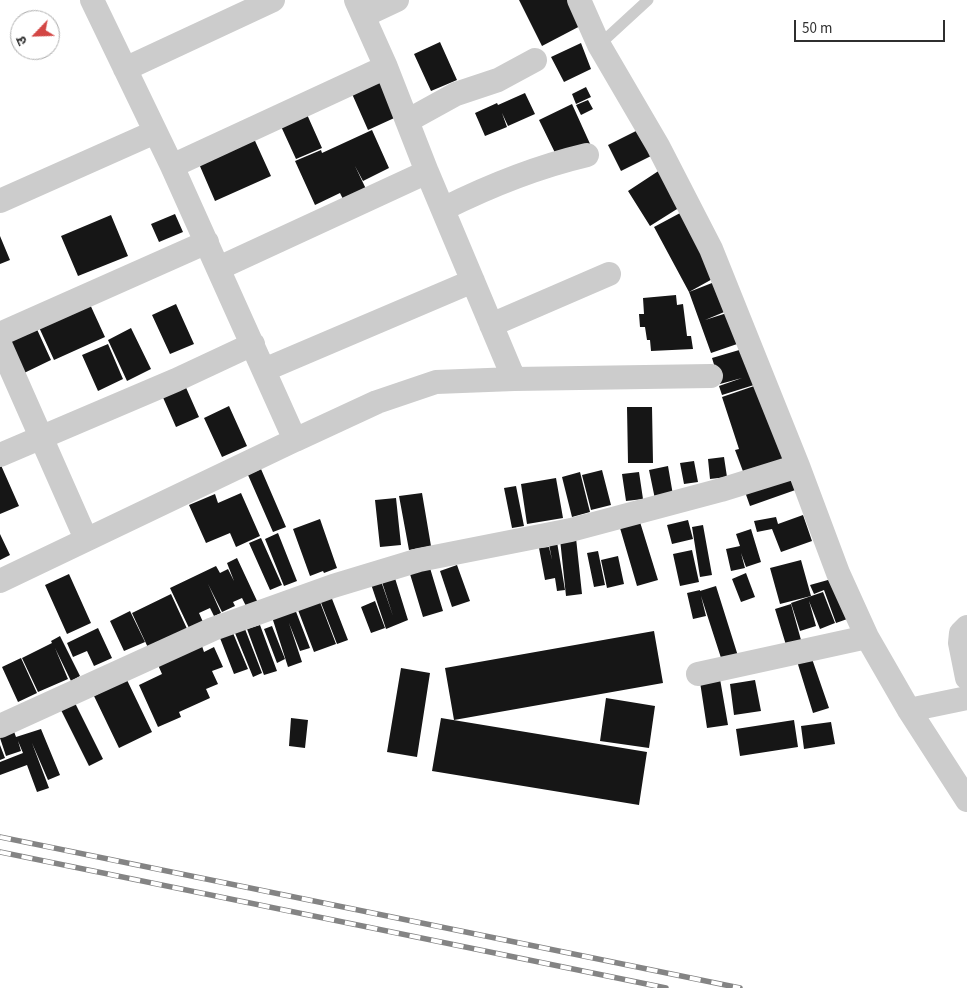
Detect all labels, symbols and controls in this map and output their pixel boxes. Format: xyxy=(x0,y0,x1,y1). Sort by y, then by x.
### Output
north arrow xyxy=(10,10,60,60)
scale bar xyxy=(797,10,948,42)
text: 50 m xyxy=(802,18,832,39)
text: उ xyxy=(11,33,33,49)

